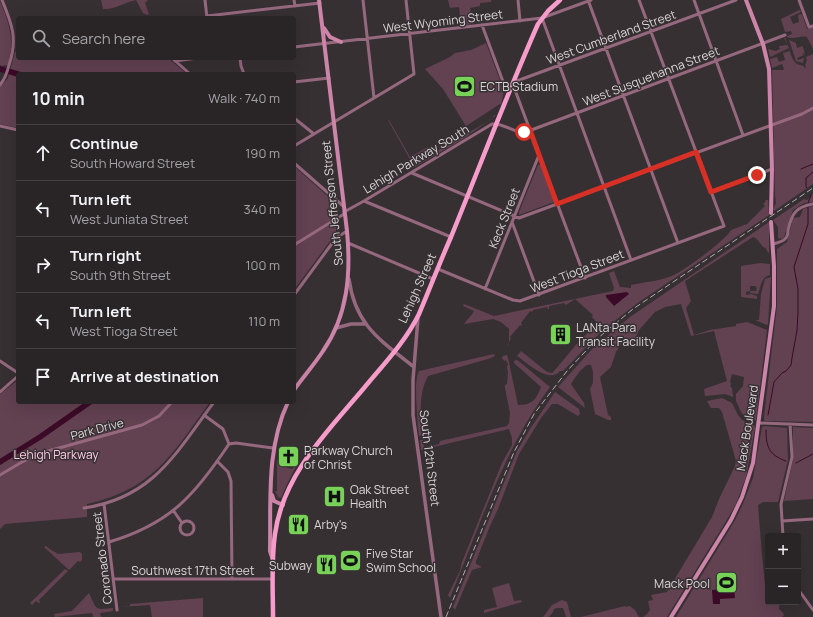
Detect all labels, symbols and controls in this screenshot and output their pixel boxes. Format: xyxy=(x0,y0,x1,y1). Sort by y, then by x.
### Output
street label: West Wyoming Street xyxy=(382,5,504,37)
street label: West Cumberland Street xyxy=(544,6,678,68)
search box xyxy=(16,16,296,60)
icon: search xyxy=(30,27,52,49)
text: Search here xyxy=(62,28,145,49)
street label: West Susquehanna Street xyxy=(580,42,722,110)
sports icon: ECTB Stadium xyxy=(452,73,478,99)
place label: ECTB Stadium xyxy=(480,78,558,95)
text: 10 min xyxy=(32,87,85,110)
text: Walk · 740 m xyxy=(208,89,280,107)
street label: Lehigh Parkway South xyxy=(360,121,472,197)
route start xyxy=(515,123,533,141)
text: Continue xyxy=(70,133,138,154)
street label: South Jefferson Street xyxy=(317,140,347,266)
icon: ahead xyxy=(32,142,54,164)
text: 190 m xyxy=(245,144,280,162)
text: South Howard Street xyxy=(70,154,195,172)
route end xyxy=(748,166,766,184)
street label: Keck Street xyxy=(484,185,524,251)
text: Turn left xyxy=(70,189,132,210)
icon: left xyxy=(32,198,54,220)
text: 340 m xyxy=(244,200,280,218)
text: West Juniata Street xyxy=(70,210,189,228)
text: Turn right xyxy=(70,245,141,266)
street label: West Tioga Street xyxy=(528,245,627,297)
street label: Lehigh Street xyxy=(394,250,440,326)
icon: right xyxy=(32,254,54,276)
text: 100 m xyxy=(245,256,280,274)
text: South 9th Street xyxy=(70,266,171,284)
text: Turn left xyxy=(70,301,132,322)
icon: left xyxy=(32,310,54,332)
text: 110 m xyxy=(248,312,280,330)
place label: LANta Para Transit Facility xyxy=(576,319,656,350)
building icon: LANta Para Transit Facility xyxy=(548,321,574,347)
text: West Tioga Street xyxy=(70,322,178,340)
icon: arrive xyxy=(32,366,54,388)
text: Arrive at destination xyxy=(70,366,219,387)
street label: Mack Boulevard xyxy=(732,384,762,472)
street label: South 12th Street xyxy=(416,409,444,507)
street label: Park Drive xyxy=(69,414,125,444)
place label: Parkway Church of Christ xyxy=(304,442,393,473)
church icon: Parkway Church of Christ xyxy=(275,444,301,470)
park label: Lehigh Parkway xyxy=(13,446,99,463)
place label: Oak Street Health xyxy=(350,481,409,512)
hospital icon: Oak Street Health xyxy=(321,483,347,509)
street label: Coronado Street xyxy=(88,511,116,605)
restaurant icon: Arby's xyxy=(285,511,311,537)
place label: Arby's xyxy=(314,516,347,533)
map controls xyxy=(765,533,801,605)
button: + xyxy=(765,533,801,569)
place label: Five Star Swim School xyxy=(366,545,436,576)
sports icon: Five Star Swim School xyxy=(337,547,363,573)
restaurant icon: Subway xyxy=(314,552,340,578)
place label: Subway xyxy=(269,557,313,574)
street label: Southwest 17th Street xyxy=(131,562,255,579)
button: − xyxy=(765,569,801,605)
sports icon: Mack Pool xyxy=(713,570,739,596)
place label: Mack Pool xyxy=(654,575,710,592)

